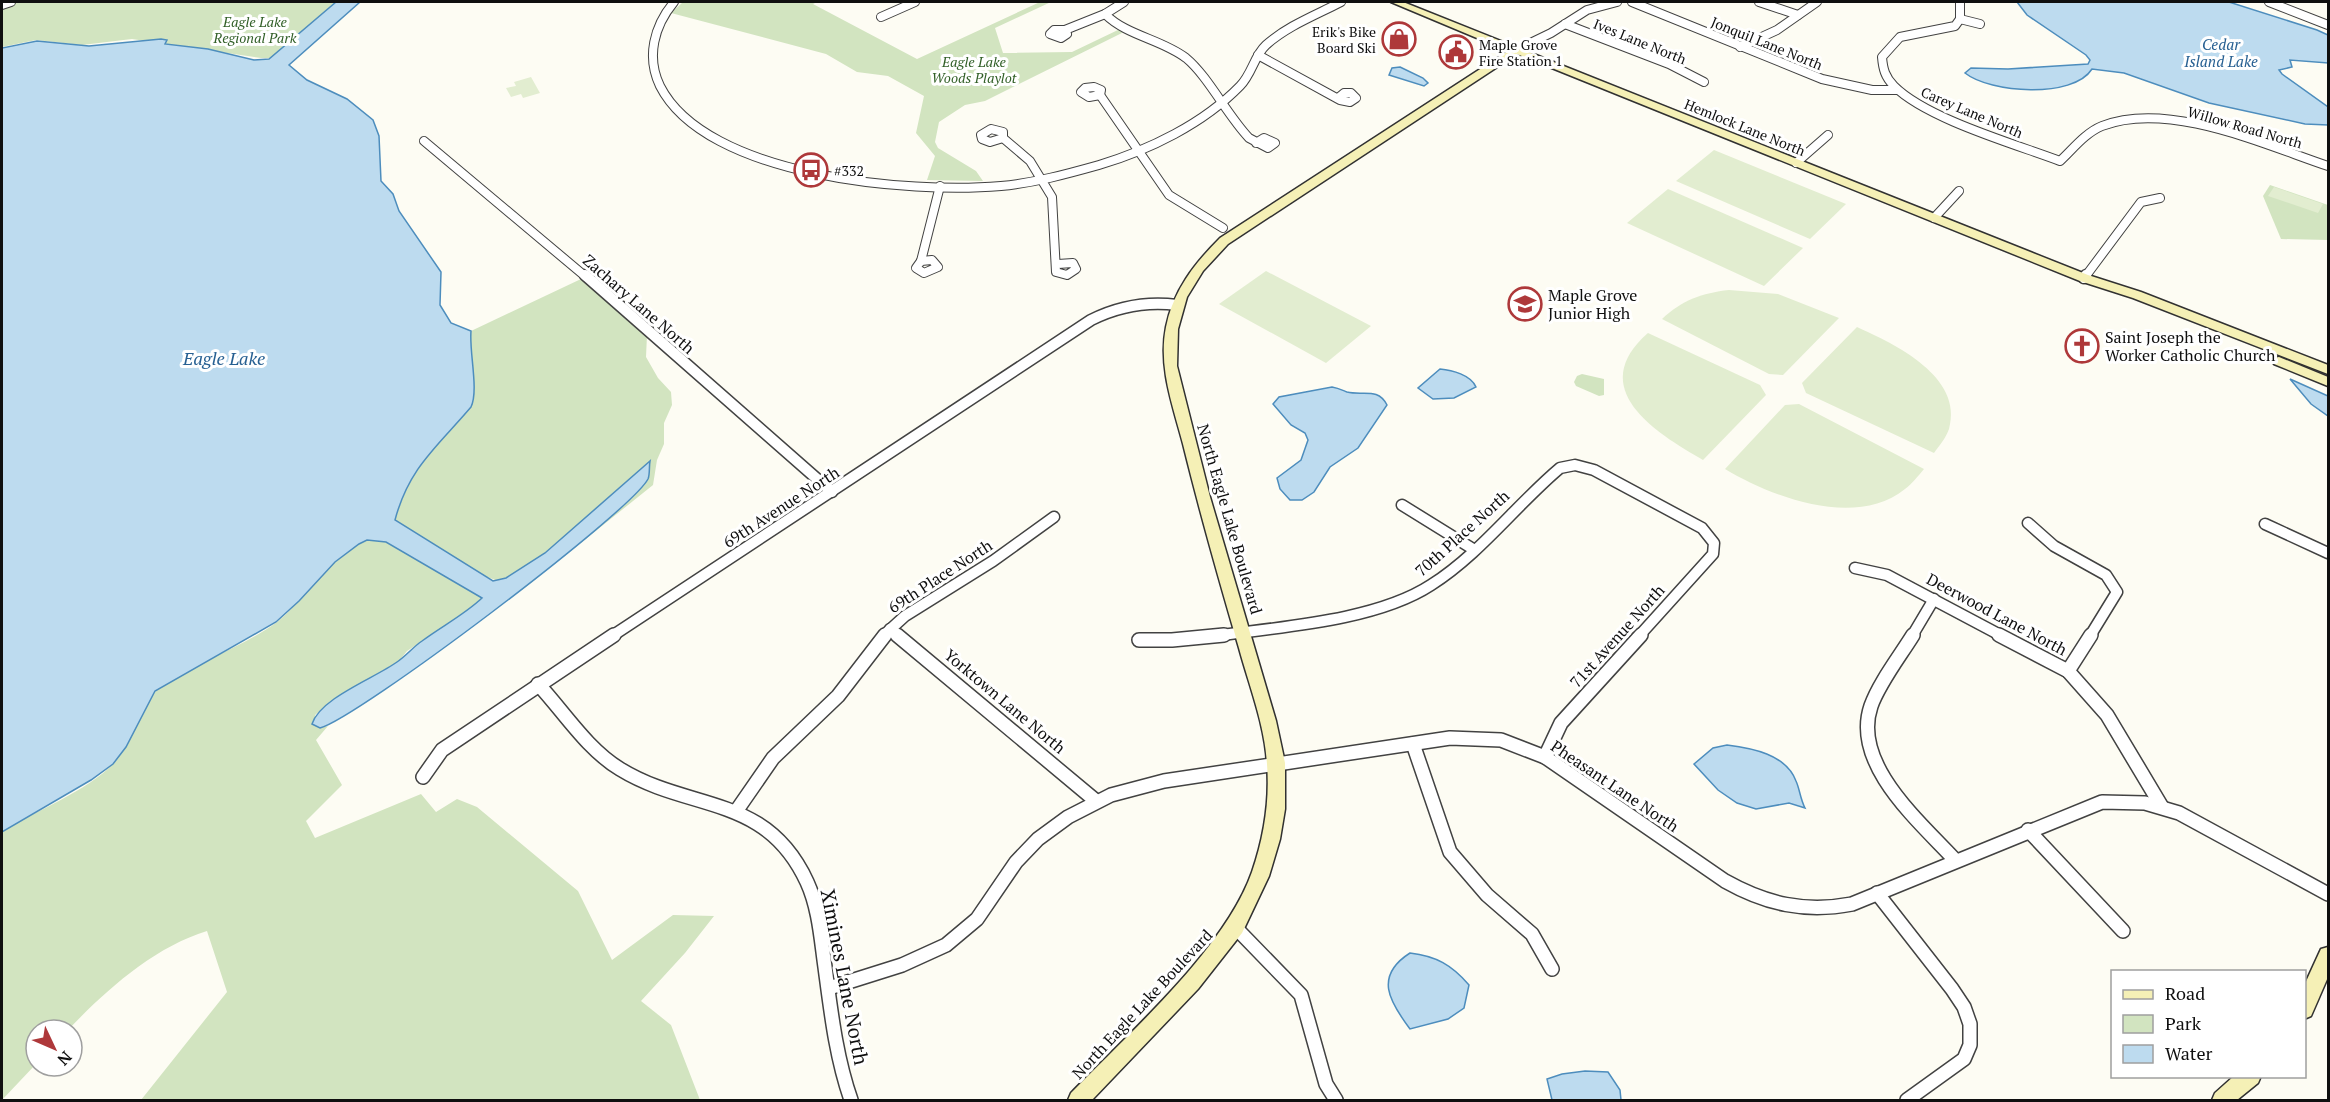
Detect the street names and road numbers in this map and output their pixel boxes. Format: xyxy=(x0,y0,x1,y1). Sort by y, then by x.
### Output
street label: Jonquil Lane North xyxy=(1708,12,1826,74)
street label: Ives Lane North xyxy=(1591,14,1689,68)
street label: Carey Lane North xyxy=(1918,82,2026,142)
street label: Hemlock Lane North xyxy=(1682,94,1808,160)
street label: Willow Road North xyxy=(2186,102,2304,152)
street label: Zachary Lane North xyxy=(578,249,700,359)
street label: North Eagle Lake Boulevard xyxy=(1192,421,1268,617)
street label: 69th Avenue North xyxy=(719,461,844,553)
street label: 70th Place North xyxy=(1410,484,1514,581)
street label: 69th Place North xyxy=(884,534,997,618)
street label: Deerwood Lane North xyxy=(1923,568,2072,661)
street label: 71st Avenue North xyxy=(1565,579,1670,692)
street label: Yorktown Lane North xyxy=(940,644,1071,759)
street label: Pheasant Lane North xyxy=(1547,735,1684,837)
street label: Ximines Lane North xyxy=(815,887,875,1067)
street label: North Eagle Lake Boulevard xyxy=(1067,924,1217,1084)

